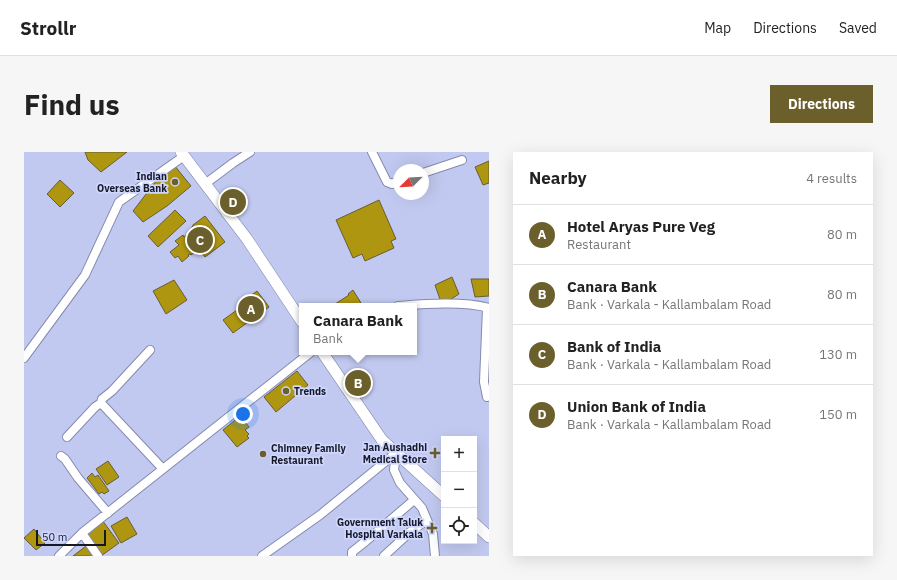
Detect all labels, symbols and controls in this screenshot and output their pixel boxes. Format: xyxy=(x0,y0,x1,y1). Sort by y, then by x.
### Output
text: Strollr xyxy=(20,16,76,40)
text: Map xyxy=(704,19,731,37)
text: Directions xyxy=(753,19,817,37)
text: Saved xyxy=(839,19,877,37)
button: Directions xyxy=(770,85,873,123)
text: Find us xyxy=(24,86,120,123)
north arrow xyxy=(393,164,429,200)
text: Nearby xyxy=(529,167,587,189)
place label: Indian Overseas Bank xyxy=(97,170,167,195)
text: 4 results xyxy=(806,170,857,187)
marker: Indian Overseas Bank xyxy=(170,177,180,187)
pin: D xyxy=(220,187,246,217)
text: Hotel Aryas Pure Veg xyxy=(567,217,715,236)
pin: C xyxy=(187,225,213,255)
text: A xyxy=(538,226,546,243)
text: 80 m xyxy=(827,226,857,243)
text: Restaurant xyxy=(567,236,631,253)
text: Canara Bank xyxy=(567,277,657,296)
text: B xyxy=(538,286,546,303)
text: 80 m xyxy=(827,286,857,303)
pin: A xyxy=(238,294,264,324)
text: Bank · Varkala - Kallambalam Road xyxy=(567,296,771,313)
popup xyxy=(299,303,417,355)
text: Canara Bank xyxy=(313,311,403,330)
text: Bank xyxy=(313,330,343,347)
text: Bank of India xyxy=(567,337,661,356)
text: C xyxy=(538,346,546,363)
text: 130 m xyxy=(819,346,857,363)
text: Bank · Varkala - Kallambalam Road xyxy=(567,356,771,373)
pin: B xyxy=(345,368,371,398)
place label: Trends xyxy=(294,385,326,398)
marker: Trends xyxy=(281,386,291,396)
text: Union Bank of India xyxy=(567,397,706,416)
your location xyxy=(233,404,253,424)
text: D xyxy=(537,406,547,423)
text: 150 m xyxy=(819,406,857,423)
text: Bank · Varkala - Kallambalam Road xyxy=(567,416,771,433)
map controls xyxy=(441,436,477,544)
button: + xyxy=(441,436,477,472)
place label: Jan Aushadhi Medical Store xyxy=(363,441,427,466)
place label: Chimney Family Restaurant xyxy=(271,442,346,467)
marker: Jan Aushadhi Medical Store xyxy=(430,448,440,458)
marker: Chimney Family Restaurant xyxy=(258,449,268,459)
button: − xyxy=(441,472,477,508)
button: locate xyxy=(441,508,477,544)
place label: Government Taluk Hospital Varkala xyxy=(337,516,423,541)
marker: Government Taluk Hospital Varkala xyxy=(426,522,438,534)
scale bar xyxy=(36,528,106,547)
text: 50 m xyxy=(42,530,67,544)

